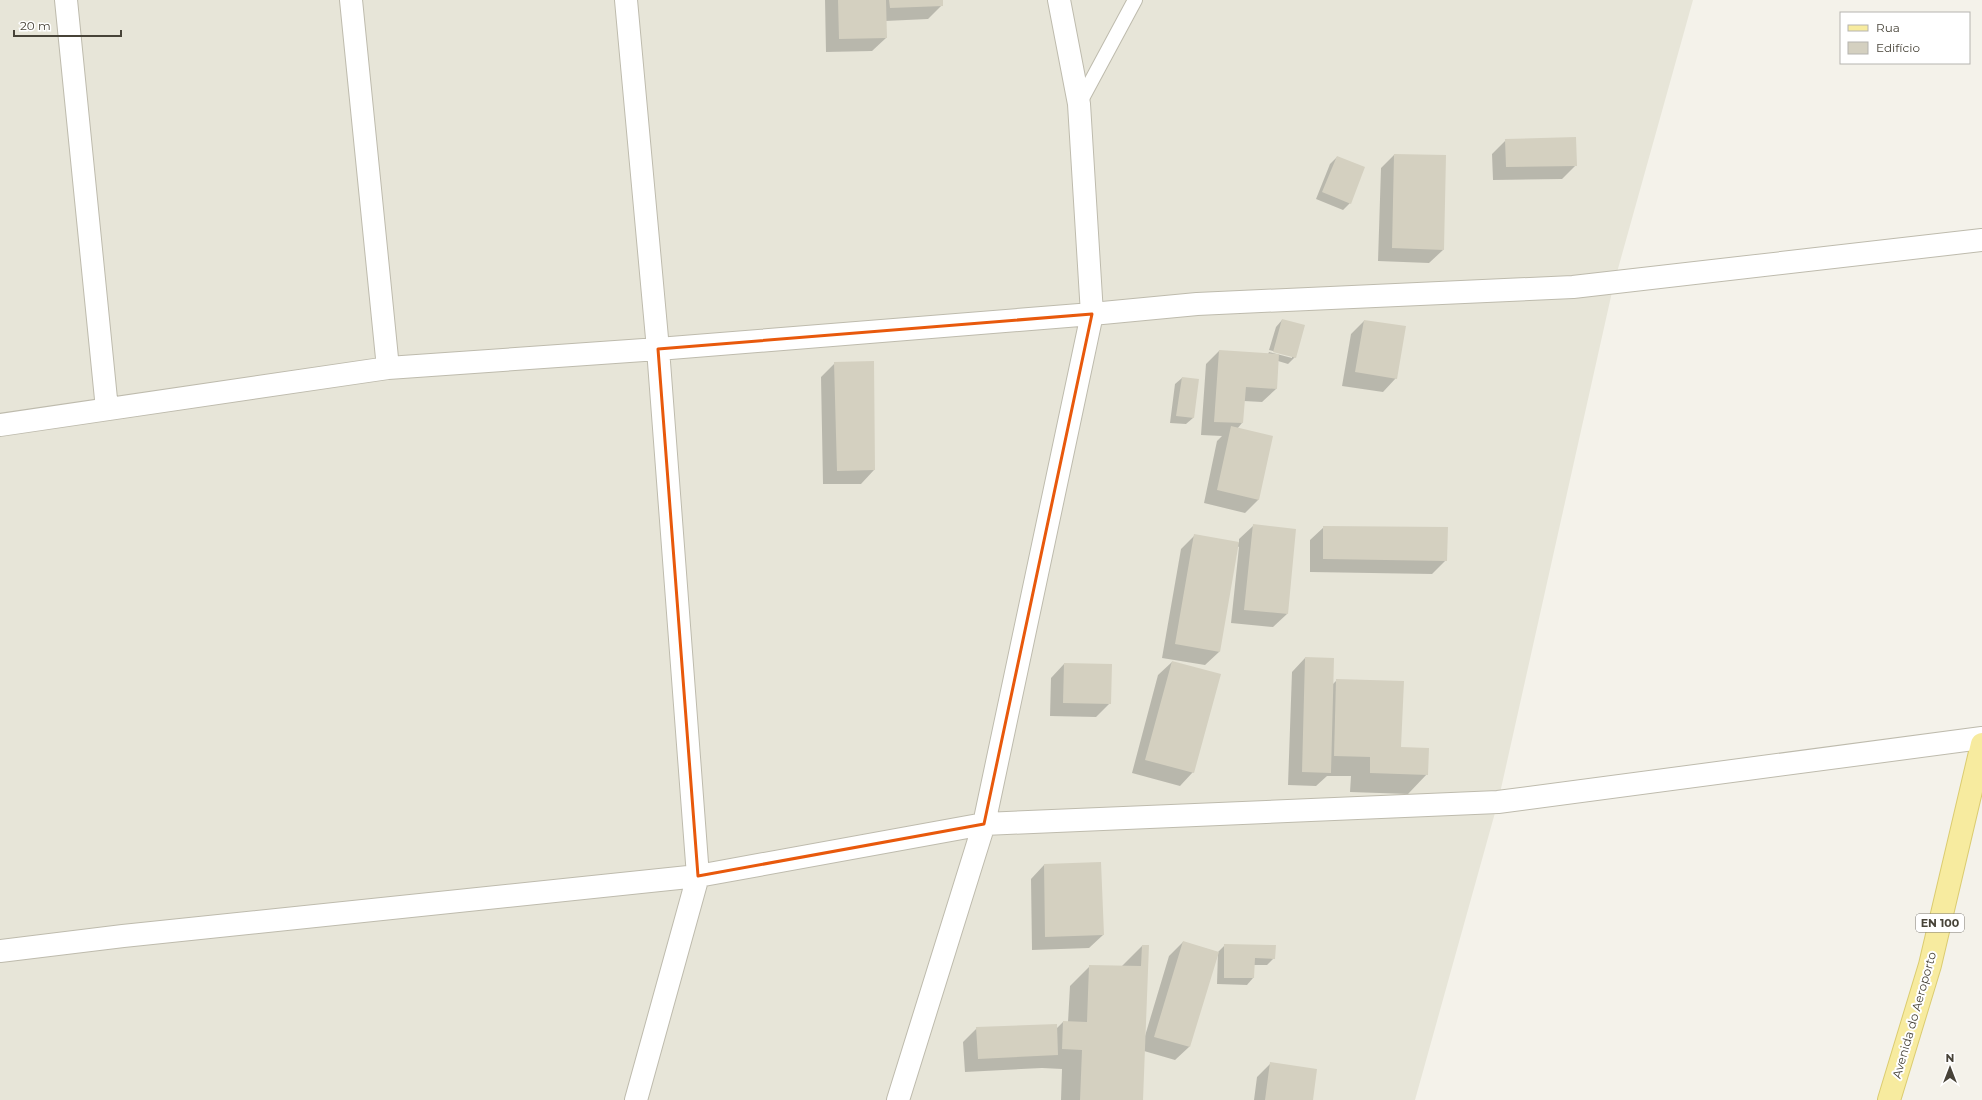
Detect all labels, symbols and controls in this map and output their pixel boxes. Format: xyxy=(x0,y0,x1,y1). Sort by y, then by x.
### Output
scale bar xyxy=(14,12,121,38)
legend xyxy=(1840,12,1970,64)
text: 20 m xyxy=(20,18,51,33)
text: Rua xyxy=(1876,20,1900,35)
text: Edifício xyxy=(1876,40,1920,55)
road number: EN 100 xyxy=(1916,914,1964,932)
street label: Avenida do Aeroporto xyxy=(1889,950,1939,1080)
north arrow xyxy=(1930,1048,1970,1088)
text: N xyxy=(1946,1051,1954,1065)

